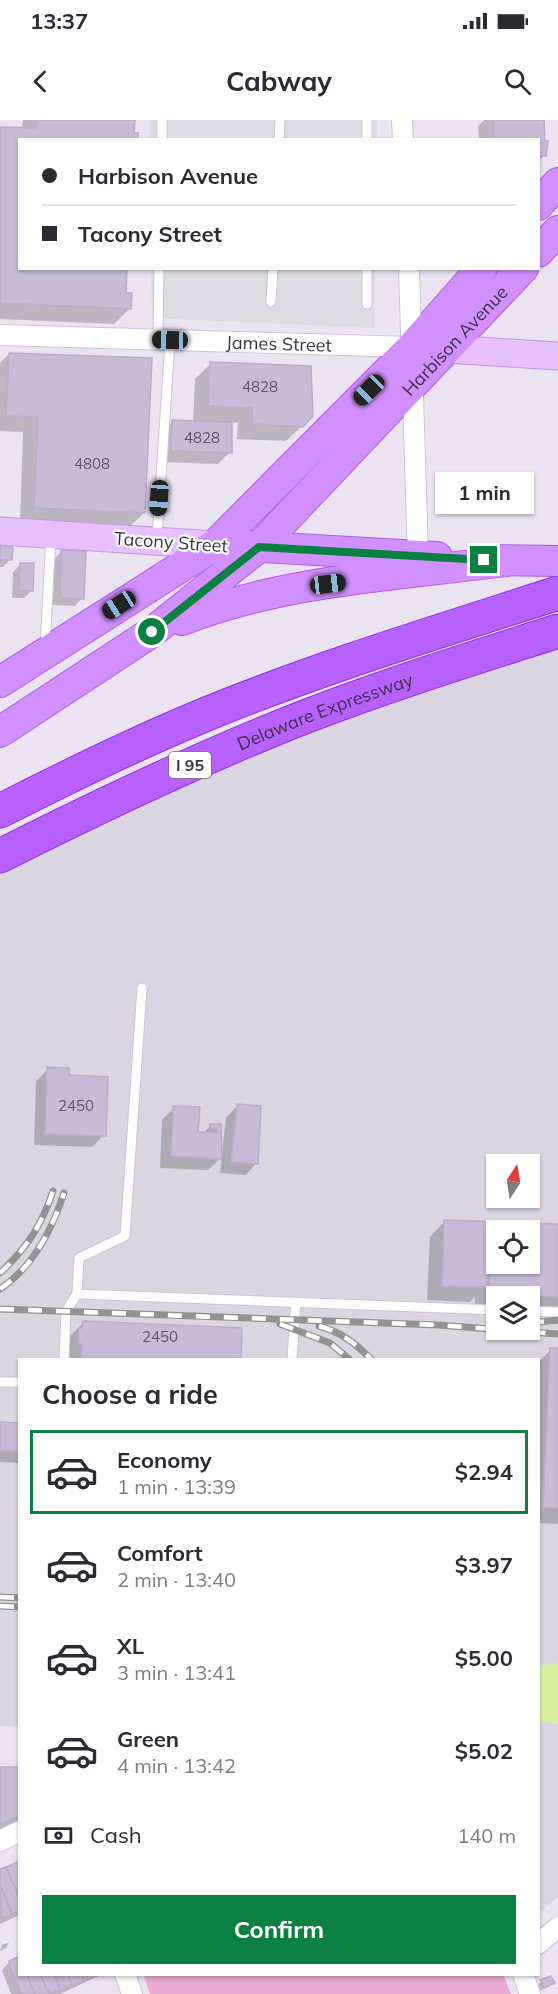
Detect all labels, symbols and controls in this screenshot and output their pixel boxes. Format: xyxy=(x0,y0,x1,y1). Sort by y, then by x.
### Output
text: 13:37 xyxy=(30,7,88,35)
text: Cabway xyxy=(226,64,332,98)
icon: back xyxy=(24,65,57,98)
icon: search xyxy=(501,65,534,98)
text: Harbison Avenue xyxy=(78,162,258,190)
text: Tacony Street xyxy=(78,220,222,248)
street label: Harbison Avenue xyxy=(397,280,512,400)
street label: James Street xyxy=(226,330,332,356)
car xyxy=(152,331,188,349)
car xyxy=(350,371,388,409)
house number: 4828 xyxy=(242,377,278,396)
house number: 4828 xyxy=(184,428,220,447)
house number: 4808 xyxy=(74,454,110,473)
callout: 1 min xyxy=(434,473,534,515)
car xyxy=(149,479,169,517)
text: 1 min xyxy=(458,480,511,505)
street label: Tacony Street xyxy=(113,527,229,557)
route end xyxy=(470,546,497,573)
car xyxy=(309,573,347,595)
car xyxy=(99,588,139,622)
route start xyxy=(138,618,165,645)
street label: Delaware Expressway xyxy=(233,667,416,755)
road number: I 95 xyxy=(169,752,211,778)
house number: 2450 xyxy=(58,1096,94,1115)
north arrow xyxy=(486,1154,540,1208)
map controls xyxy=(486,1154,540,1340)
button: locate xyxy=(486,1220,540,1274)
button: layers xyxy=(486,1286,540,1340)
house number: 2450 xyxy=(142,1327,178,1346)
text: Choose a ride xyxy=(42,1377,218,1411)
icon: car xyxy=(45,1445,99,1499)
text: Economy xyxy=(117,1446,212,1474)
text: $2.94 xyxy=(455,1458,513,1486)
text: 1 min · 13:39 xyxy=(117,1474,236,1499)
icon: car xyxy=(45,1538,99,1592)
text: Comfort xyxy=(117,1539,203,1567)
text: $3.97 xyxy=(455,1551,513,1579)
text: 2 min · 13:40 xyxy=(117,1567,236,1592)
icon: car xyxy=(45,1631,99,1685)
text: XL xyxy=(117,1632,144,1660)
text: $5.00 xyxy=(455,1644,513,1672)
text: 3 min · 13:41 xyxy=(117,1660,236,1685)
icon: car xyxy=(45,1724,99,1778)
text: Green xyxy=(117,1725,179,1753)
text: $5.02 xyxy=(455,1737,513,1765)
text: 4 min · 13:42 xyxy=(117,1753,236,1778)
icon: cash xyxy=(42,1819,75,1852)
text: Cash xyxy=(90,1821,142,1849)
text: 140 m xyxy=(457,1823,516,1848)
button: Confirm xyxy=(42,1895,516,1964)

